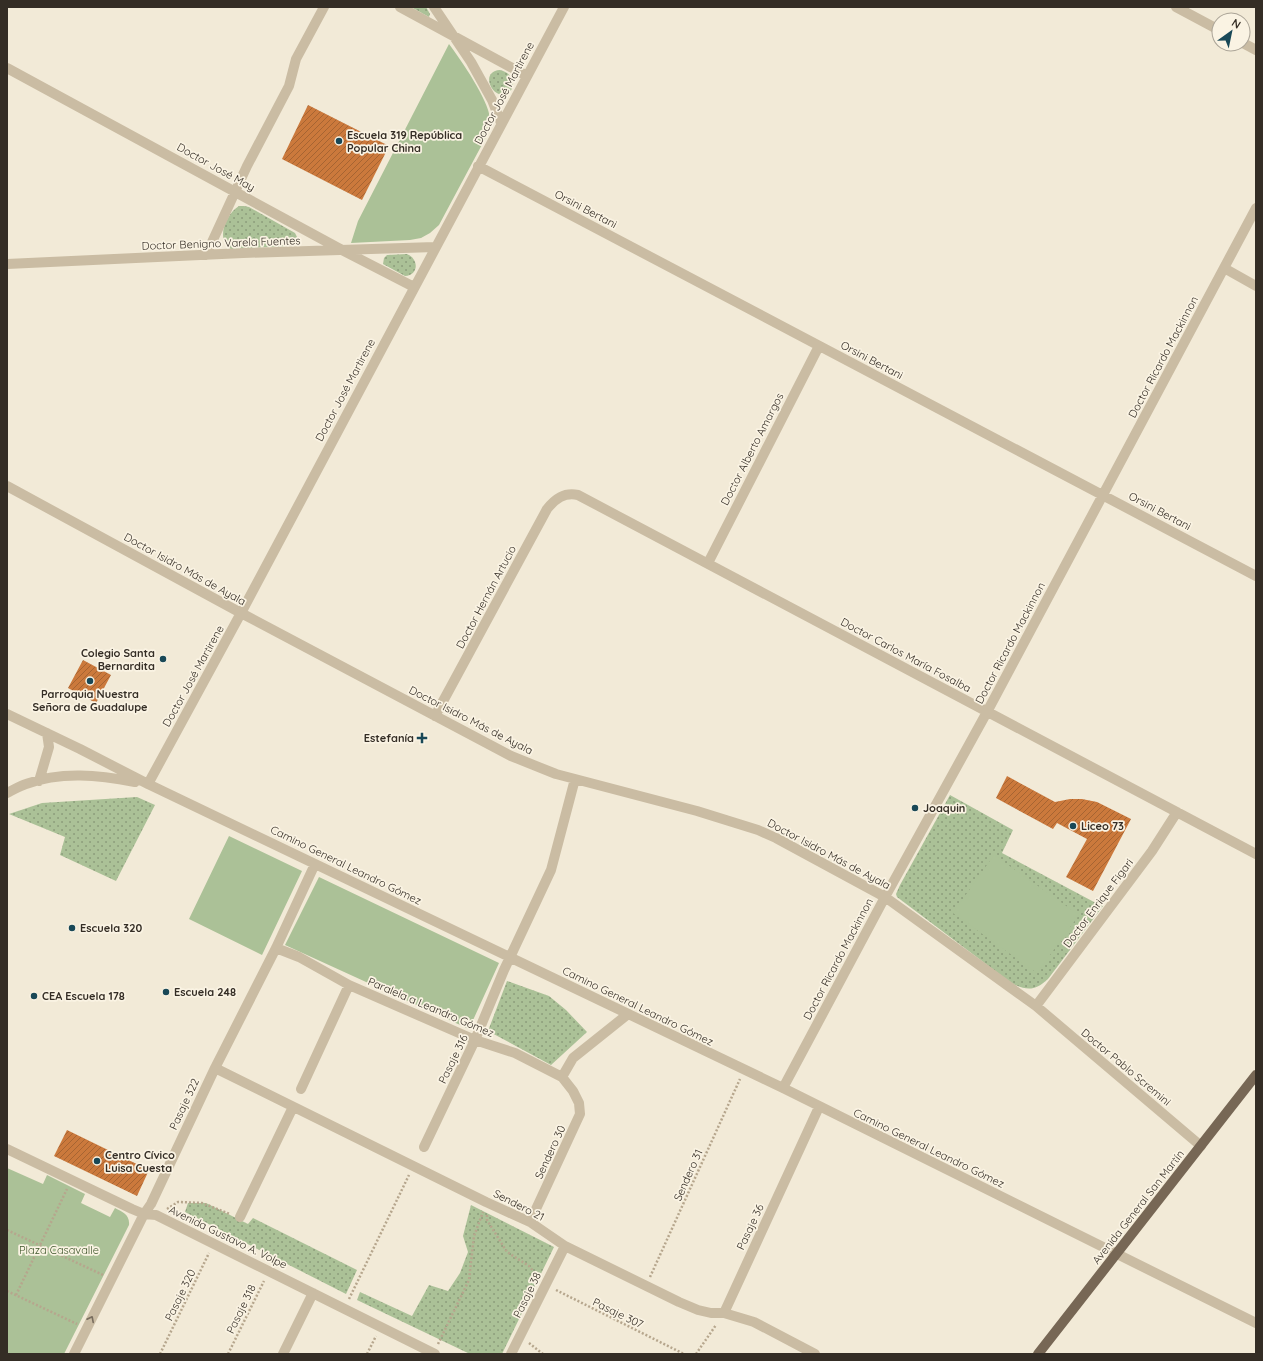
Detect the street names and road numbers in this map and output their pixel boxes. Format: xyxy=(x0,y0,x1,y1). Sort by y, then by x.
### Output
street label: Doctor José Martirene xyxy=(471,39,537,147)
street label: Doctor José May xyxy=(174,140,258,194)
street label: Orsini Bertani xyxy=(552,187,620,231)
street label: Doctor Benigno Varela Fuentes xyxy=(141,233,301,253)
street label: Doctor Ricardo Mackinnon xyxy=(1125,294,1201,420)
street label: Doctor José Martirene xyxy=(312,336,378,444)
street label: Orsini Bertani xyxy=(838,338,906,382)
street label: Doctor Alberto Amargos xyxy=(718,390,786,508)
street label: Orsini Bertani xyxy=(1126,489,1194,533)
street label: Doctor Isidro Más de Ayala xyxy=(122,530,248,608)
street label: Doctor Hernán Artucio xyxy=(453,543,519,651)
street label: Doctor Ricardo Mackinnon xyxy=(972,580,1048,706)
street label: Doctor Carlos María Fosalba xyxy=(838,615,974,695)
street label: Doctor José Martirene xyxy=(159,623,227,729)
street label: Doctor Isidro Más de Ayala xyxy=(407,683,535,757)
street label: Doctor Isidro Más de Ayala xyxy=(765,816,893,892)
street label: Camino General Leandro Gómez xyxy=(268,822,424,908)
street label: Doctor Enrique Figari xyxy=(1060,856,1136,950)
street label: Doctor Ricardo Mackinnon xyxy=(800,896,876,1022)
street label: Camino General Leandro Gómez xyxy=(560,963,716,1049)
street label: Paralela a Leandro Gómez xyxy=(366,974,496,1040)
street label: Doctor Pablo Scremini xyxy=(1078,1025,1174,1109)
street label: Pasaje 316 xyxy=(435,1032,471,1086)
street label: Pasaje 322 xyxy=(166,1076,202,1132)
street label: Camino General Leandro Gómez xyxy=(851,1105,1007,1191)
street label: Sendero 30 xyxy=(531,1123,569,1181)
street label: Sendero 31 xyxy=(670,1147,706,1203)
street label: Avenida General San Martín xyxy=(1089,1147,1187,1267)
street label: Sendero 21 xyxy=(491,1186,547,1224)
street label: Avenida Gustavo A. Volpe xyxy=(167,1202,289,1272)
street label: Pasaje 36 xyxy=(733,1202,767,1252)
street label: Pasaje 320 xyxy=(162,1267,198,1323)
street label: Pasaje 38 xyxy=(510,1270,544,1320)
street label: Pasaje 318 xyxy=(223,1282,259,1336)
street label: Pasaje 307 xyxy=(590,1295,646,1331)

